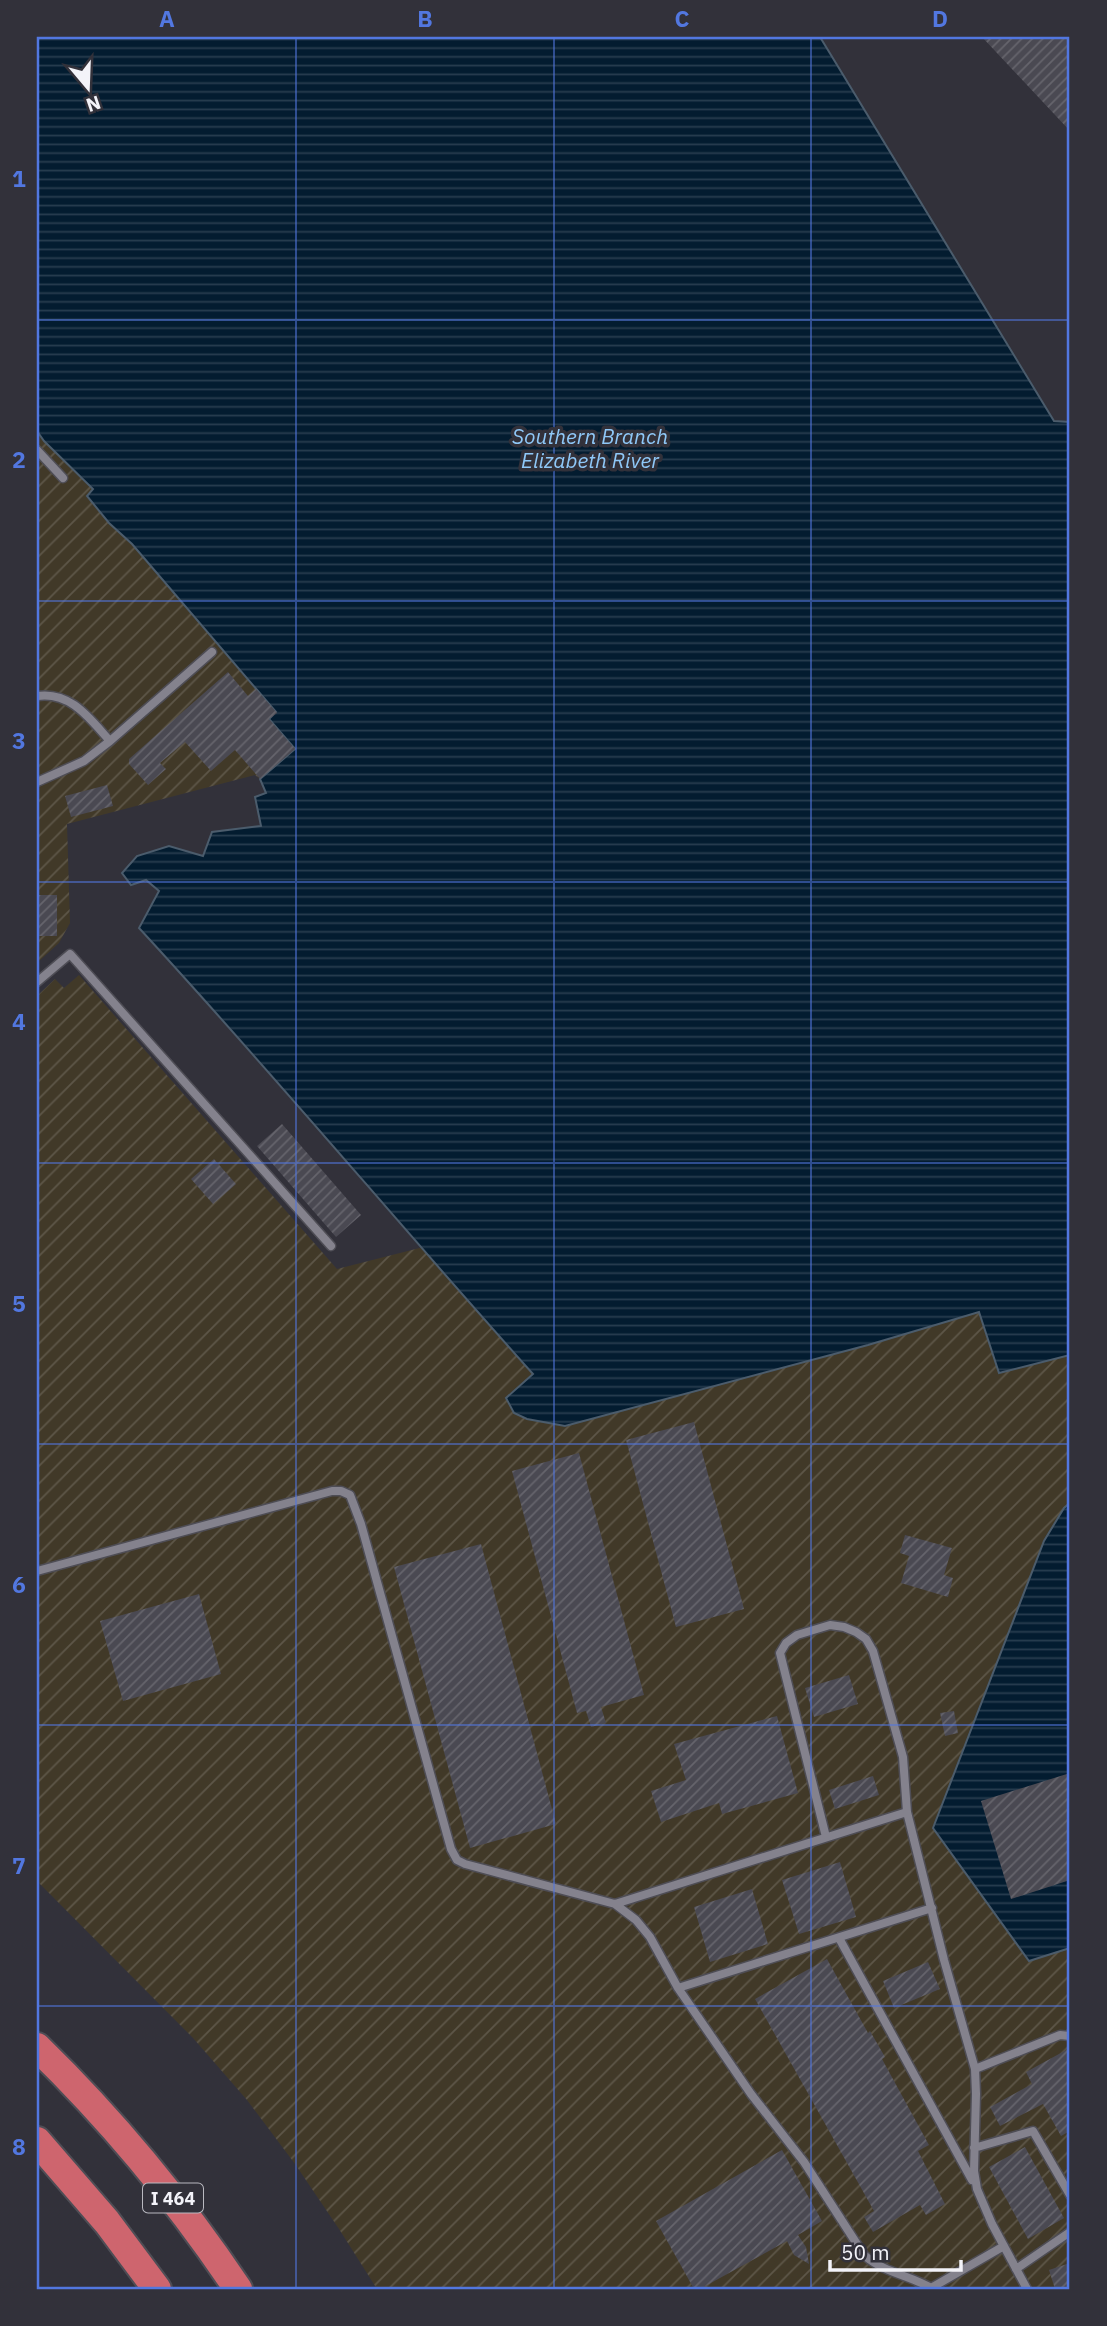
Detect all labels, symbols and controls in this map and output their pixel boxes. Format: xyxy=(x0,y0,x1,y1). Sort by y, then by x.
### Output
text: A xyxy=(159,3,175,33)
text: B xyxy=(417,3,433,33)
text: C xyxy=(675,3,690,33)
text: D xyxy=(932,3,948,33)
north arrow xyxy=(52,52,122,122)
text: N xyxy=(83,90,104,118)
text: 1 xyxy=(12,163,26,193)
water label: Southern Branch Elizabeth River xyxy=(512,422,668,474)
text: 2 xyxy=(12,444,26,474)
text: 3 xyxy=(12,725,26,755)
text: 4 xyxy=(12,1006,26,1036)
text: 5 xyxy=(12,1288,26,1318)
text: 6 xyxy=(12,1569,26,1599)
text: 7 xyxy=(12,1850,26,1880)
text: 8 xyxy=(12,2131,26,2161)
road number: I 464 xyxy=(143,2184,203,2212)
scale bar xyxy=(830,2228,962,2272)
text: 50 m xyxy=(841,2238,890,2266)

